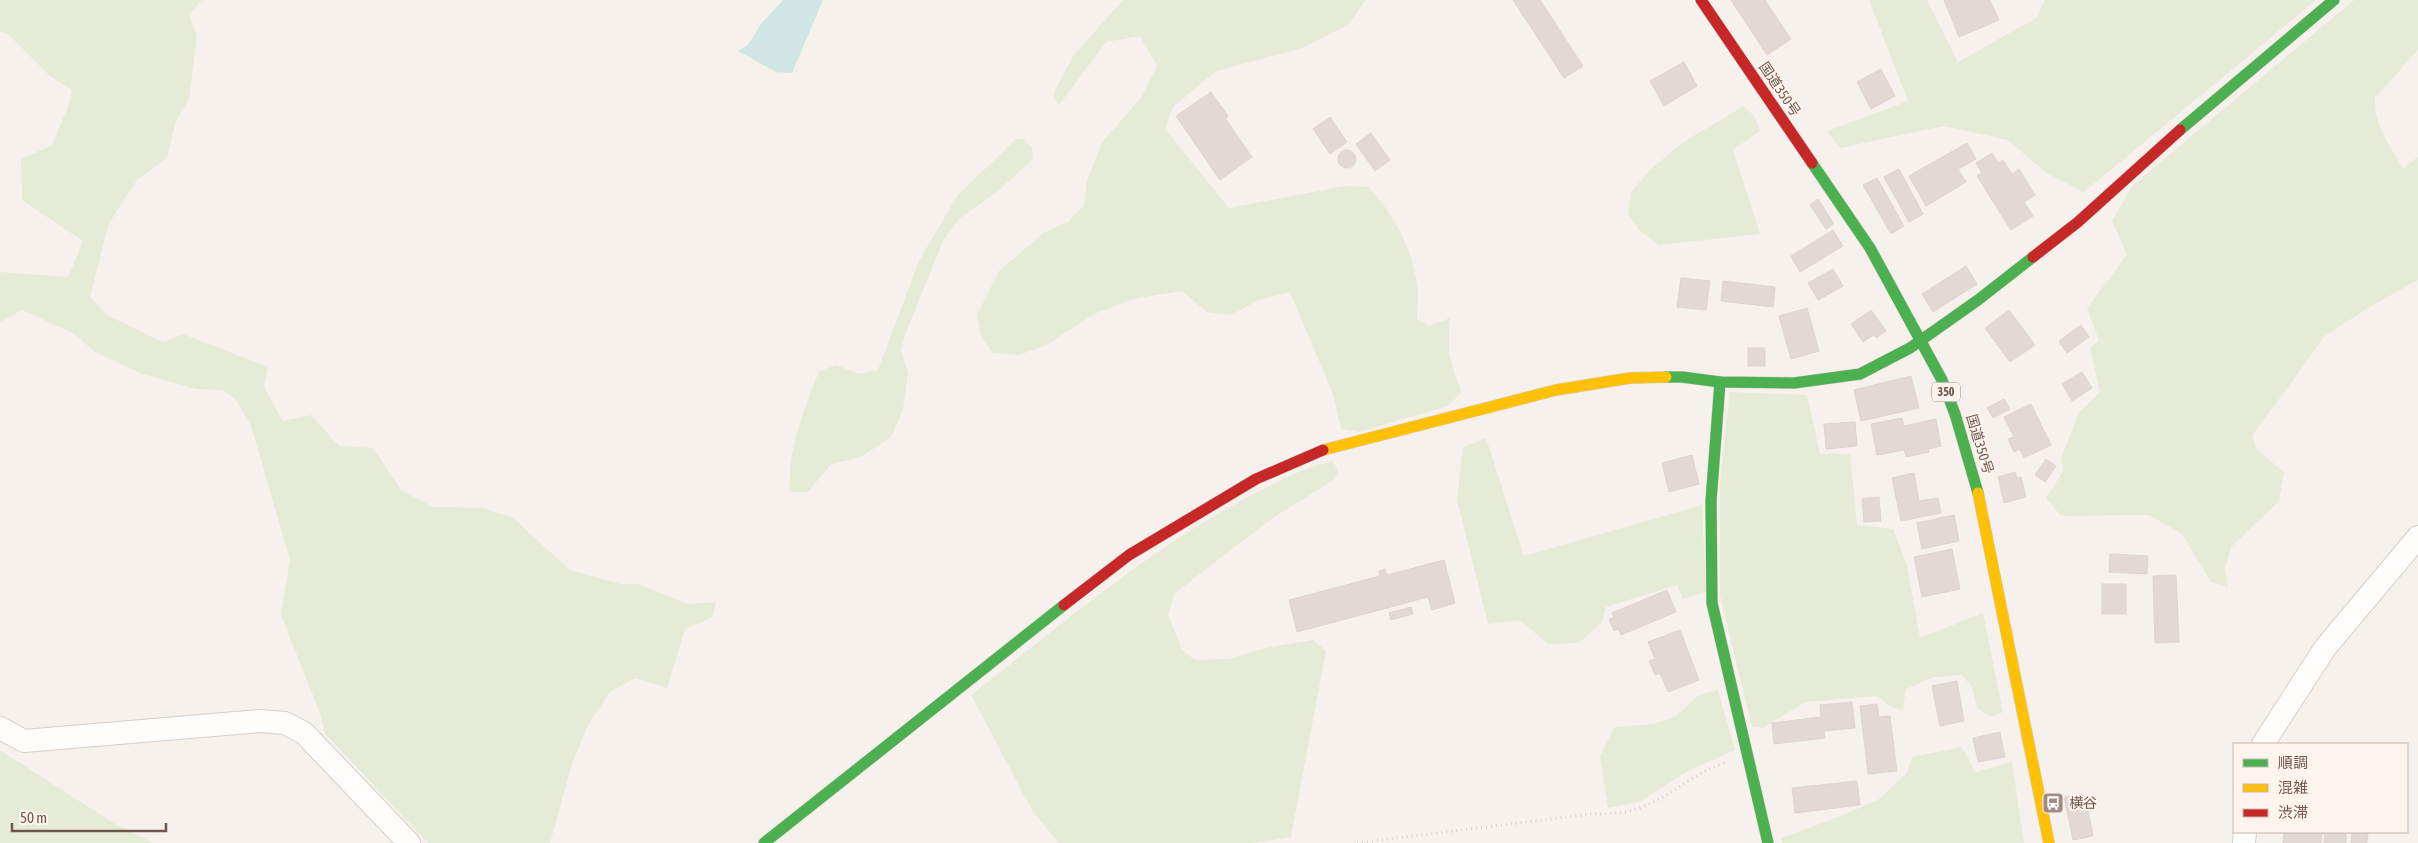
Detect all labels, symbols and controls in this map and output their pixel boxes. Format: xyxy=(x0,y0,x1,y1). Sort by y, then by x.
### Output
street label: 国道350号 xyxy=(1756,59,1804,119)
road number: 350 xyxy=(1932,382,1960,402)
street label: 国道350号 xyxy=(1963,412,1997,476)
legend xyxy=(2233,743,2408,833)
text: 順調 xyxy=(2278,754,2308,771)
text: 混雑 xyxy=(2278,779,2308,796)
bus stop icon: 横谷 xyxy=(2041,791,2065,815)
place label: 横谷 xyxy=(2069,795,2097,811)
scale bar xyxy=(12,800,166,832)
text: 渋滞 xyxy=(2278,804,2308,821)
text: 50 m xyxy=(20,809,47,826)

